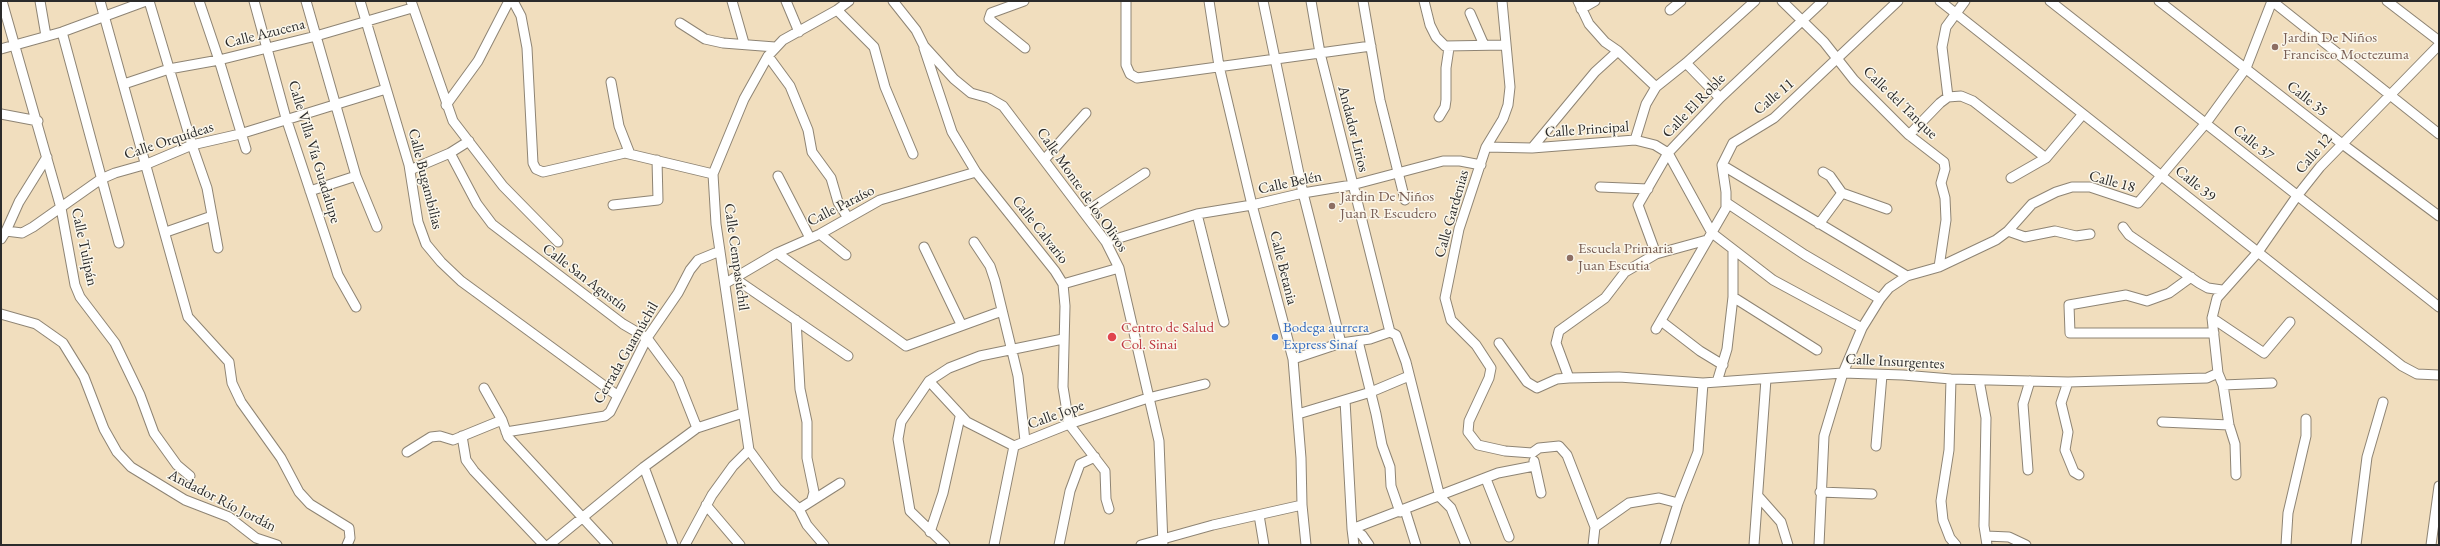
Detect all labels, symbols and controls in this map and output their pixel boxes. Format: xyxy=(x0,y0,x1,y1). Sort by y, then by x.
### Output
street label: Calle Azucena xyxy=(223,15,307,53)
place label: Jardin De Niños Francisco Moctezuma xyxy=(2283,29,2409,64)
marker: Jardin De Niños Francisco Moctezuma xyxy=(2270,42,2280,52)
street label: Calle del Tanque xyxy=(1859,63,1941,143)
street label: Calle El Roble xyxy=(1659,70,1729,142)
street label: Calle 11 xyxy=(1750,75,1798,119)
street label: Calle 35 xyxy=(2283,77,2331,121)
street label: Calle Villa Vía Guadalupe xyxy=(284,78,344,226)
street label: Andador Lirios xyxy=(1334,84,1372,174)
street label: Calle Orquídeas xyxy=(122,118,216,164)
street label: Calle Principal xyxy=(1544,118,1630,142)
street label: Calle 37 xyxy=(2229,121,2277,165)
street label: Calle Monte de los Olivos xyxy=(1032,125,1132,255)
street label: Calle Bugambilias xyxy=(404,127,446,231)
street label: Calle 12 xyxy=(2292,130,2336,178)
street label: Calle 39 xyxy=(2171,162,2219,206)
street label: Calle Belén xyxy=(1256,167,1324,199)
street label: Calle 18 xyxy=(2087,167,2137,197)
street label: Calle Gardenias xyxy=(1431,168,1473,260)
street label: Calle Paraíso xyxy=(804,181,878,231)
place label: Jardin De Niños Juan R Escudero xyxy=(1340,188,1437,223)
street label: Calle Calvario xyxy=(1008,192,1072,268)
marker: Jardin De Niños Juan R Escudero xyxy=(1327,201,1337,211)
street label: Calle Cempasúchil xyxy=(720,202,752,312)
street label: Calle Tulipán xyxy=(67,206,101,288)
street label: Calle Betania xyxy=(1265,229,1301,307)
street label: Calle San Agustín xyxy=(539,240,631,316)
place label: Escuela Primaria Juan Escutia xyxy=(1578,240,1673,275)
marker: Escuela Primaria Juan Escutia xyxy=(1565,253,1575,263)
street label: Cerrada Guamúchil xyxy=(590,299,662,407)
place label: Centro de Salud Col. Sinai xyxy=(1121,319,1214,354)
place label: Bodega aurrera Express Sinaí xyxy=(1283,319,1369,354)
marker: Centro de Salud Col. Sinai xyxy=(1106,331,1118,343)
marker: Bodega aurrera Express Sinaí xyxy=(1270,332,1280,342)
street label: Calle Insurgentes xyxy=(1845,350,1945,374)
street label: Calle Jope xyxy=(1025,396,1087,434)
street label: Andador Río Jordán xyxy=(165,466,279,536)

